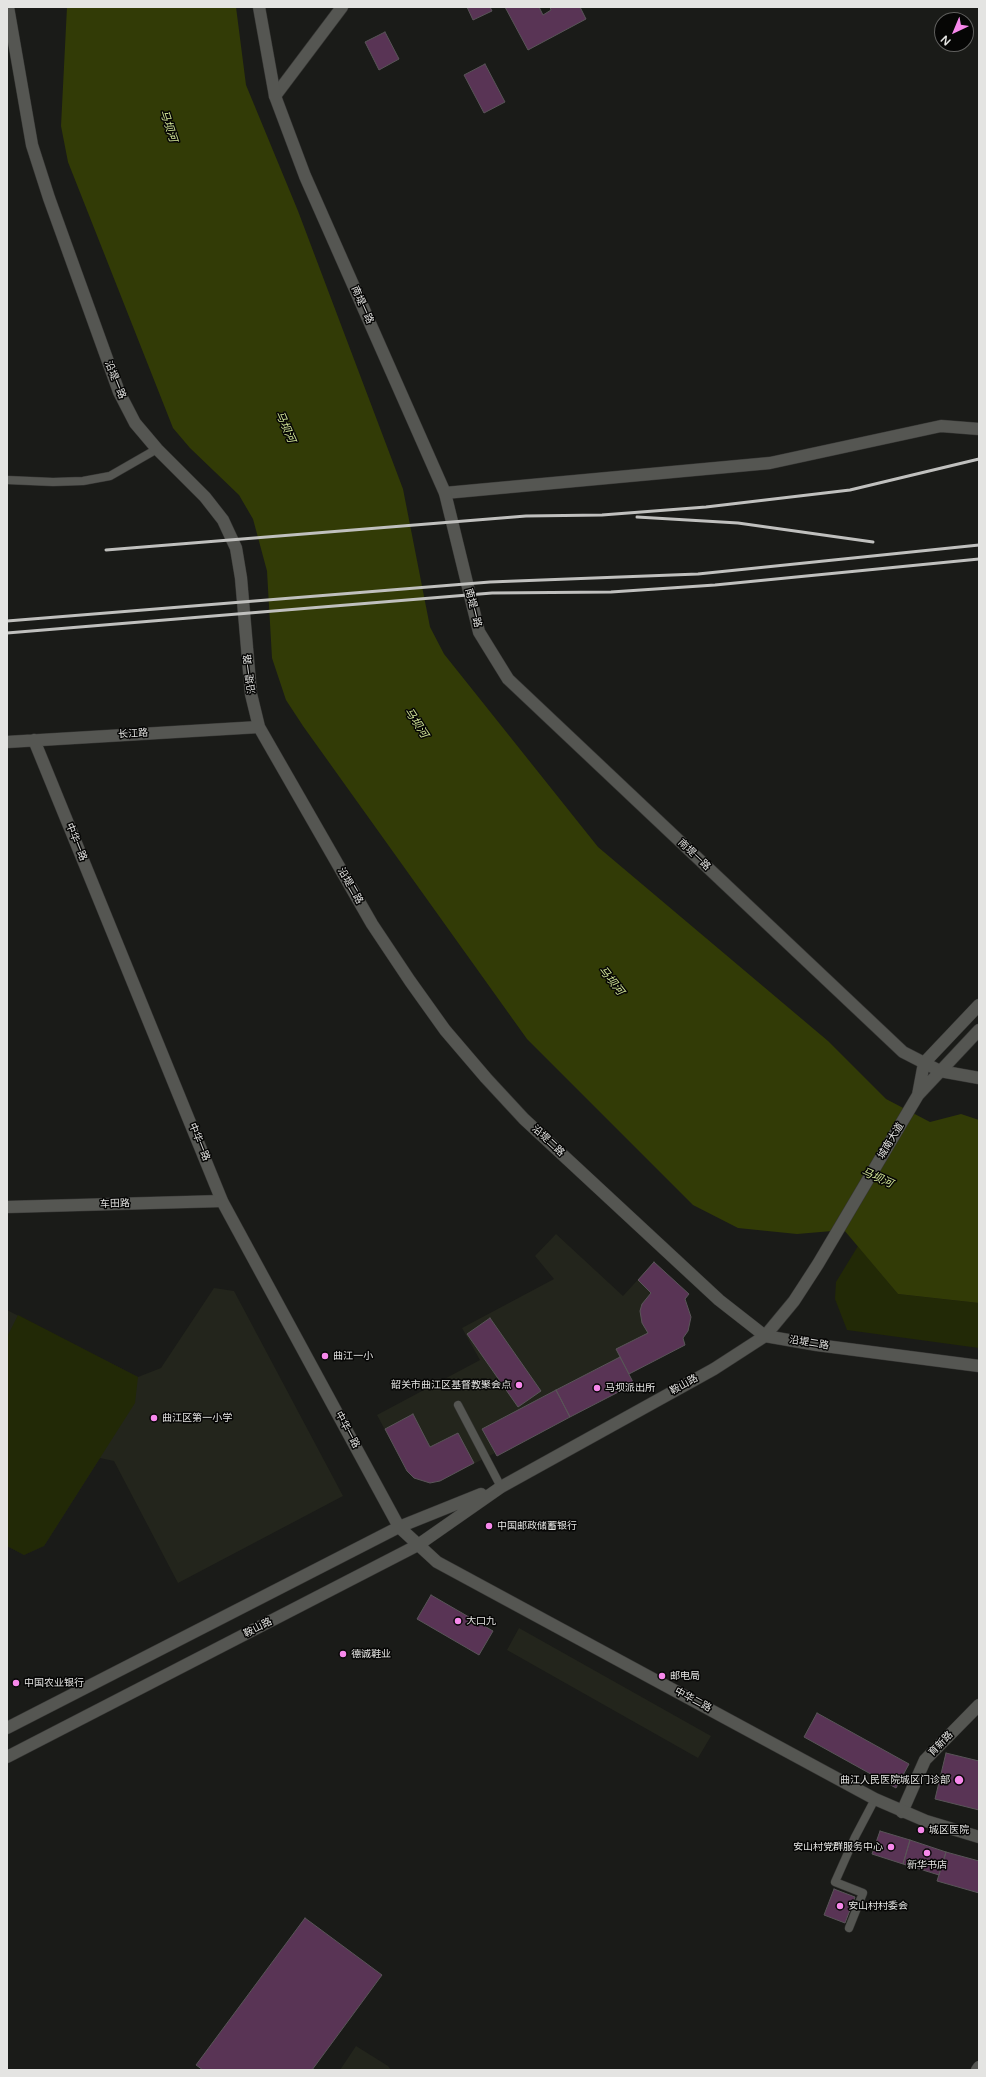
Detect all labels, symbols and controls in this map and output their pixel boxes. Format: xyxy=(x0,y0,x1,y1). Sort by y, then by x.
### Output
north arrow xyxy=(934,12,974,52)
text: N xyxy=(938,33,954,48)
water label: 马坝河 xyxy=(157,108,179,144)
street label: 南堤一路 xyxy=(348,284,376,326)
street label: 沿堤一路 xyxy=(102,359,128,401)
water label: 马坝河 xyxy=(272,409,298,445)
street label: 南堤一路 xyxy=(462,587,484,629)
street label: 沿堤一路 xyxy=(242,653,258,695)
water label: 马坝河 xyxy=(401,706,431,740)
street label: 长江路 xyxy=(118,727,148,741)
street label: 中华一路 xyxy=(63,821,89,863)
street label: 南堤一路 xyxy=(675,837,713,873)
street label: 沿堤二路 xyxy=(335,866,365,906)
water label: 马坝河 xyxy=(596,964,626,998)
street label: 中华一路 xyxy=(186,1121,212,1163)
street label: 城南大道 xyxy=(876,1121,906,1161)
street label: 沿堤二路 xyxy=(529,1123,567,1159)
water label: 马坝河 xyxy=(859,1165,895,1191)
street label: 车田路 xyxy=(100,1197,130,1211)
street label: 沿堤二路 xyxy=(788,1334,830,1352)
place label: 曲江一小 xyxy=(333,1350,373,1362)
marker: 曲江一小 xyxy=(320,1351,330,1361)
street label: 鞍山路 xyxy=(668,1372,700,1398)
place label: 韶关市曲江区基督教聚会点 xyxy=(391,1379,511,1391)
marker: 韶关市曲江区基督教聚会点 xyxy=(514,1380,524,1390)
place label: 马坝派出所 xyxy=(605,1382,655,1394)
marker: 马坝派出所 xyxy=(592,1383,602,1393)
street label: 中华一路 xyxy=(332,1410,362,1450)
place label: 曲江区第一小学 xyxy=(162,1412,232,1424)
marker: 曲江区第一小学 xyxy=(149,1413,159,1423)
place label: 中国邮政储蓄银行 xyxy=(497,1520,577,1532)
marker: 中国邮政储蓄银行 xyxy=(484,1521,494,1531)
place label: 大口九 xyxy=(466,1615,496,1627)
street label: 鞍山路 xyxy=(242,1616,274,1640)
marker: 大口九 xyxy=(453,1616,463,1626)
place label: 德诚鞋业 xyxy=(351,1648,391,1660)
marker: 德诚鞋业 xyxy=(338,1649,348,1659)
place label: 邮电局 xyxy=(670,1670,700,1682)
marker: 邮电局 xyxy=(657,1671,667,1681)
place label: 中国农业银行 xyxy=(24,1677,84,1689)
marker: 中国农业银行 xyxy=(11,1678,21,1688)
street label: 中华二路 xyxy=(673,1685,713,1715)
street label: 育新路 xyxy=(926,1729,956,1759)
place label: 曲江人民医院城区门诊部 xyxy=(840,1774,950,1786)
marker: 曲江人民医院城区门诊部 xyxy=(953,1774,965,1786)
place label: 城区医院 xyxy=(929,1824,969,1836)
marker: 城区医院 xyxy=(916,1825,926,1835)
place label: 安山村党群服务中心 xyxy=(793,1841,883,1853)
marker: 安山村党群服务中心 xyxy=(886,1842,896,1852)
marker: 新华书店 xyxy=(922,1848,932,1858)
place label: 新华书店 xyxy=(907,1859,947,1871)
place label: 安山村村委会 xyxy=(848,1900,908,1912)
marker: 安山村村委会 xyxy=(835,1901,845,1911)

